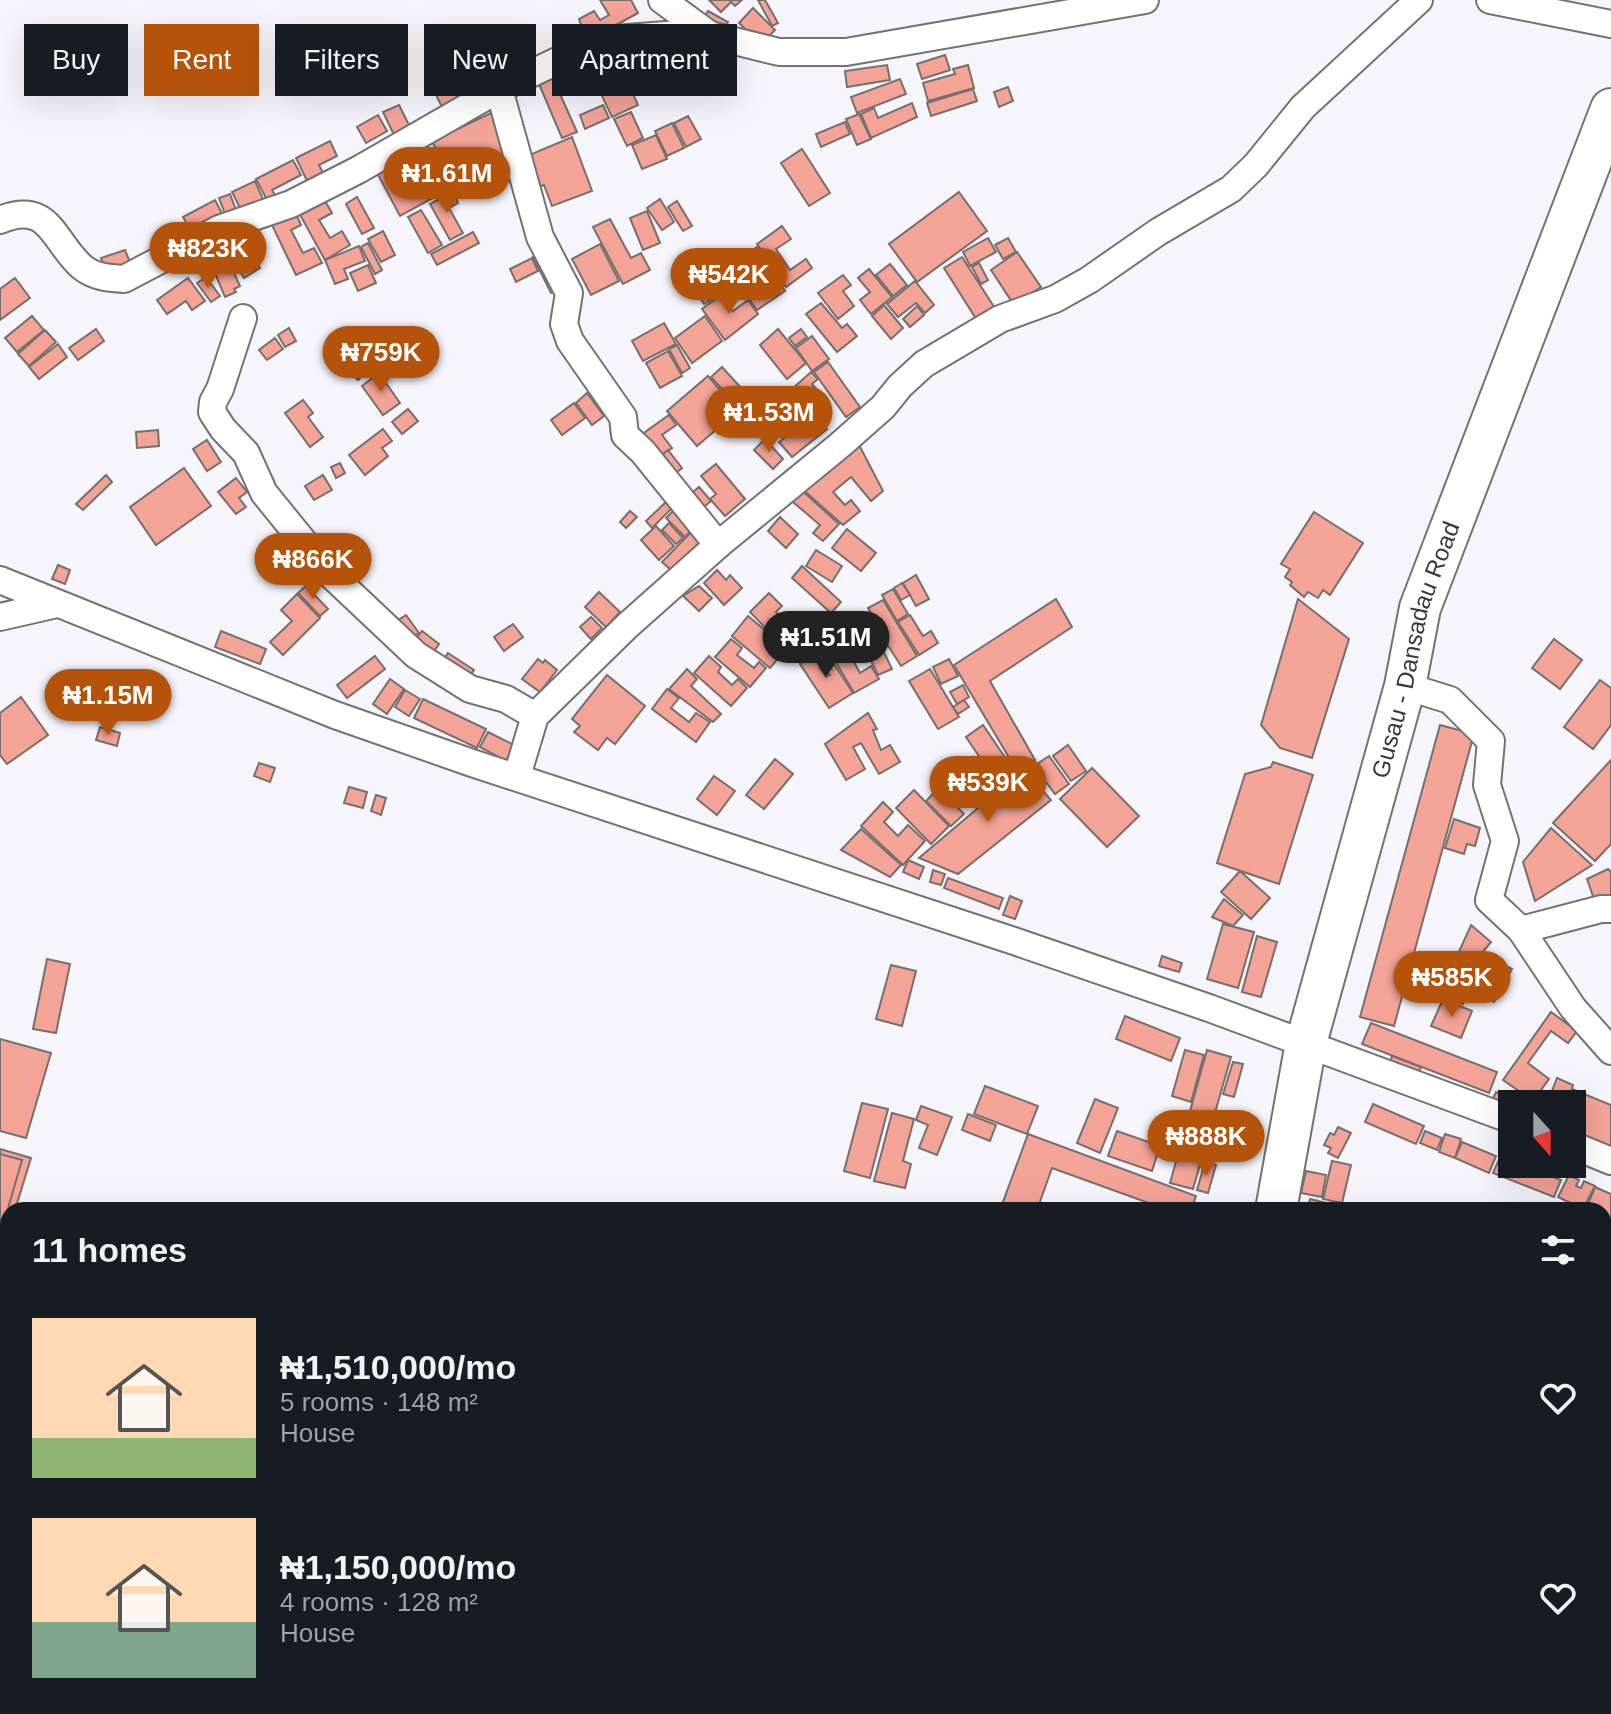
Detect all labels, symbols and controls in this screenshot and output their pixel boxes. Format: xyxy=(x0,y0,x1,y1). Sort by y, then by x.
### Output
chip: Buy xyxy=(24,24,128,96)
chip: Rent xyxy=(144,24,259,96)
chip: Filters xyxy=(275,24,408,96)
chip: New xyxy=(424,24,536,96)
chip: Apartment xyxy=(552,24,737,96)
pin: ₦1.61M xyxy=(382,147,512,215)
text: ₦1.61M xyxy=(401,158,493,188)
pin: ₦823K xyxy=(152,222,264,290)
text: ₦823K xyxy=(168,233,248,263)
pin: ₦542K xyxy=(673,248,785,316)
text: ₦542K xyxy=(689,259,769,289)
pin: ₦759K xyxy=(325,326,437,394)
text: ₦759K xyxy=(341,337,421,367)
pin: ₦1.53M xyxy=(704,386,834,454)
text: ₦1.53M xyxy=(723,397,815,427)
street label: Gusau - Dansadau Road xyxy=(1366,518,1465,781)
pin: ₦866K xyxy=(257,533,369,601)
text: ₦866K xyxy=(273,544,353,574)
pin: ₦1.51M xyxy=(761,611,891,679)
text: ₦1.51M xyxy=(780,622,872,652)
pin: ₦1.15M xyxy=(43,669,173,737)
text: ₦1.15M xyxy=(62,680,154,710)
pin: ₦539K xyxy=(932,756,1044,824)
text: ₦539K xyxy=(948,767,1028,797)
pin: ₦585K xyxy=(1396,951,1508,1019)
text: ₦585K xyxy=(1412,962,1492,992)
north arrow xyxy=(1498,1090,1586,1178)
map controls xyxy=(1498,1090,1586,1178)
pin: ₦888K xyxy=(1150,1110,1262,1178)
text: ₦888K xyxy=(1166,1121,1246,1151)
icon: filters xyxy=(1536,1228,1580,1272)
text: 11 homes xyxy=(32,1231,187,1269)
text: ₦1,510,000/mo xyxy=(280,1348,516,1386)
icon: home xyxy=(96,1350,192,1446)
icon: heart xyxy=(1536,1376,1580,1420)
text: 5 rooms · 148 m² xyxy=(280,1387,478,1417)
text: House xyxy=(280,1418,355,1448)
text: ₦1,150,000/mo xyxy=(280,1548,516,1586)
icon: home xyxy=(96,1550,192,1646)
icon: heart xyxy=(1536,1576,1580,1620)
text: 4 rooms · 128 m² xyxy=(280,1587,478,1617)
text: House xyxy=(280,1618,355,1648)

